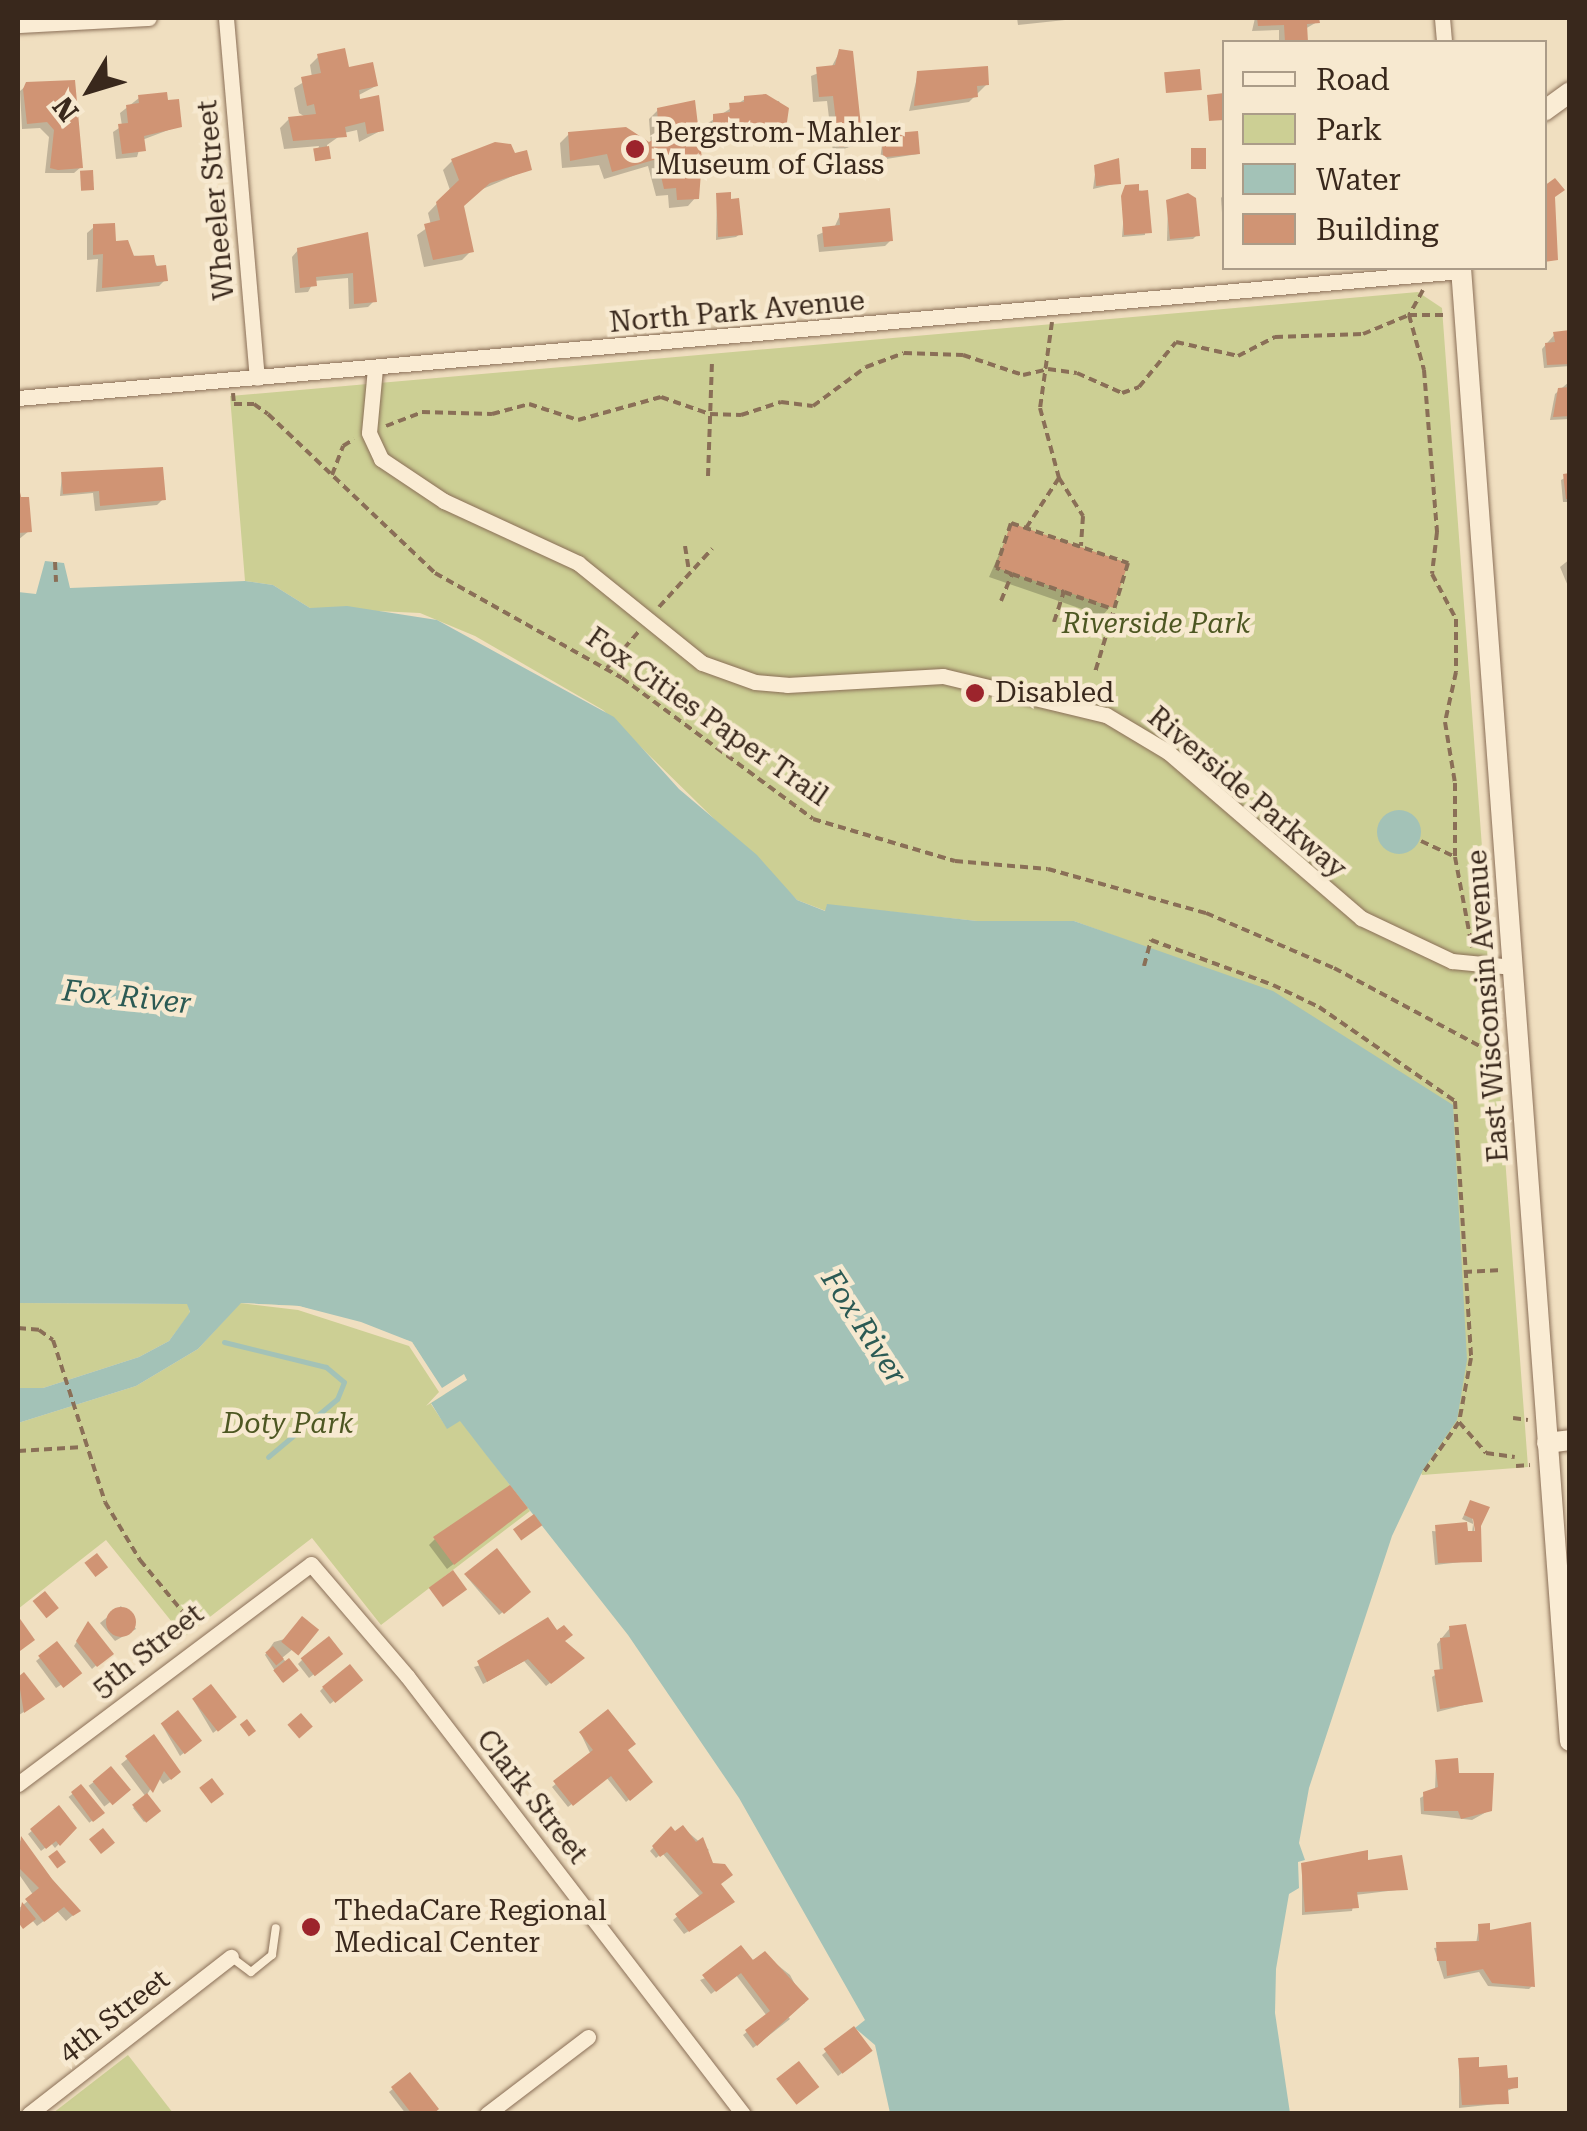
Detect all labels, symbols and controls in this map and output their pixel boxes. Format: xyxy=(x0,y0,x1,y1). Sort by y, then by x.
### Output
north arrow xyxy=(40,40,140,140)
legend xyxy=(1222,40,1547,270)
text: Road xyxy=(1316,62,1390,97)
text: N xyxy=(46,90,86,127)
street label: Wheeler Street xyxy=(191,99,241,301)
text: Park xyxy=(1316,112,1382,147)
place label: Bergstrom-Mahler Museum of Glass xyxy=(655,116,901,182)
marker: Bergstrom-Mahler Museum of Glass xyxy=(624,138,646,160)
text: Water xyxy=(1316,162,1401,197)
text: Building xyxy=(1316,212,1439,247)
street label: North Park Avenue xyxy=(608,284,866,340)
park label: Riverside Park xyxy=(1062,607,1250,641)
street label: Fox Cities Paper Trail xyxy=(580,621,834,813)
place label: Disabled xyxy=(995,676,1114,710)
marker: Disabled xyxy=(964,682,986,704)
street label: Riverside Parkway xyxy=(1141,700,1353,886)
street label: East Wisconsin Avenue xyxy=(1460,849,1516,1163)
water label: Fox River xyxy=(61,972,193,1022)
water label: Fox River xyxy=(814,1263,914,1391)
park label: Doty Park xyxy=(223,1407,353,1441)
street label: 5th Street xyxy=(86,1597,210,1705)
street label: Clark Street xyxy=(469,1723,595,1871)
place label: ThedaCare Regional Medical Center xyxy=(334,1894,607,1960)
marker: ThedaCare Regional Medical Center xyxy=(298,1914,324,1940)
street label: 4th Street xyxy=(52,1962,176,2070)

